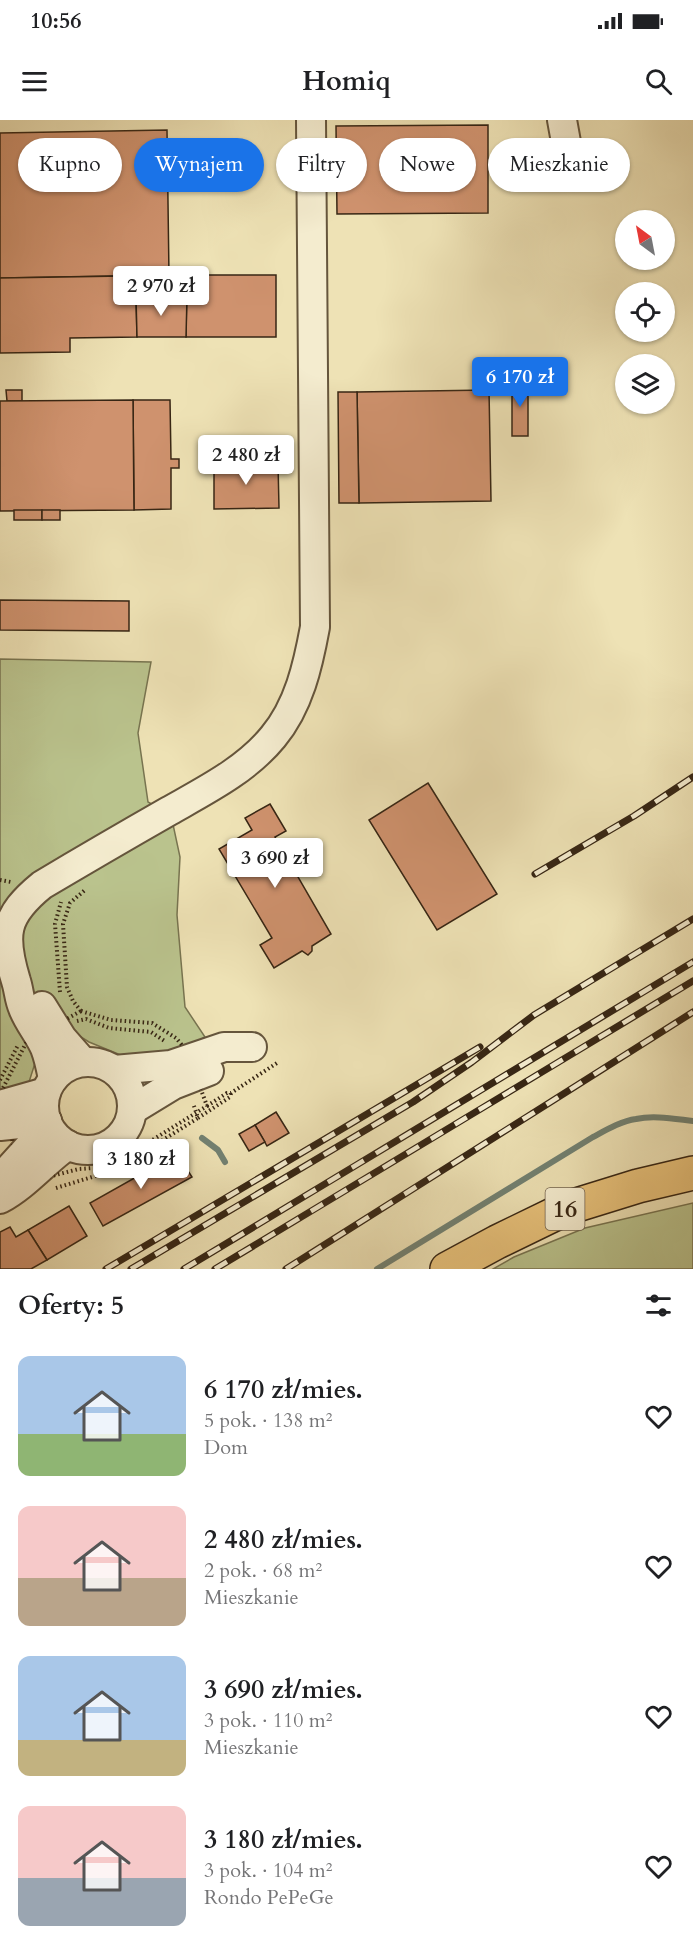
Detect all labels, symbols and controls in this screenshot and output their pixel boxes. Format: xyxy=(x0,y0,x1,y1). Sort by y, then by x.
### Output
text: 10:56 xyxy=(30,6,81,36)
text: Homiq xyxy=(302,63,391,100)
icon: menu xyxy=(18,65,51,98)
icon: search xyxy=(642,65,675,98)
chip: Kupno xyxy=(18,138,122,192)
chip: Wynajem xyxy=(134,138,264,192)
chip: Filtry xyxy=(276,138,367,192)
chip: Nowe xyxy=(379,138,476,192)
chip: Mieszkanie xyxy=(488,138,630,192)
north arrow xyxy=(615,210,675,270)
map controls xyxy=(615,210,675,414)
pin: 2 970 zł xyxy=(99,266,223,317)
text: 2 970 zł xyxy=(127,272,195,299)
button: locate xyxy=(615,282,675,342)
button: layers xyxy=(615,354,675,414)
pin: 6 170 zł xyxy=(458,357,582,408)
text: 6 170 zł xyxy=(486,363,554,390)
pin: 2 480 zł xyxy=(184,435,308,486)
text: 2 480 zł xyxy=(212,441,280,468)
pin: 3 690 zł xyxy=(213,838,337,889)
text: 3 690 zł xyxy=(241,844,309,871)
pin: 3 180 zł xyxy=(79,1139,203,1190)
text: 3 180 zł xyxy=(107,1145,175,1172)
road number: 16 xyxy=(546,1188,584,1230)
text: Oferty: 5 xyxy=(18,1288,124,1323)
icon: filters xyxy=(642,1289,675,1322)
text: 6 170 zł/mies. xyxy=(204,1372,363,1407)
icon: home xyxy=(66,1380,138,1452)
icon: heart xyxy=(642,1400,675,1433)
text: 5 pok. · 138 m² xyxy=(204,1407,332,1434)
text: Dom xyxy=(204,1434,248,1461)
text: 2 480 zł/mies. xyxy=(204,1522,363,1557)
icon: home xyxy=(66,1530,138,1602)
icon: heart xyxy=(642,1550,675,1583)
text: 2 pok. · 68 m² xyxy=(204,1557,322,1584)
text: Mieszkanie xyxy=(204,1584,299,1611)
text: 3 690 zł/mies. xyxy=(204,1672,363,1707)
icon: home xyxy=(66,1680,138,1752)
icon: heart xyxy=(642,1700,675,1733)
text: 3 pok. · 110 m² xyxy=(204,1707,332,1734)
text: Mieszkanie xyxy=(204,1734,299,1761)
text: 3 180 zł/mies. xyxy=(204,1822,363,1857)
icon: home xyxy=(66,1830,138,1902)
icon: heart xyxy=(642,1850,675,1883)
text: 3 pok. · 104 m² xyxy=(204,1857,332,1884)
text: Rondo PePeGe xyxy=(204,1884,334,1911)

